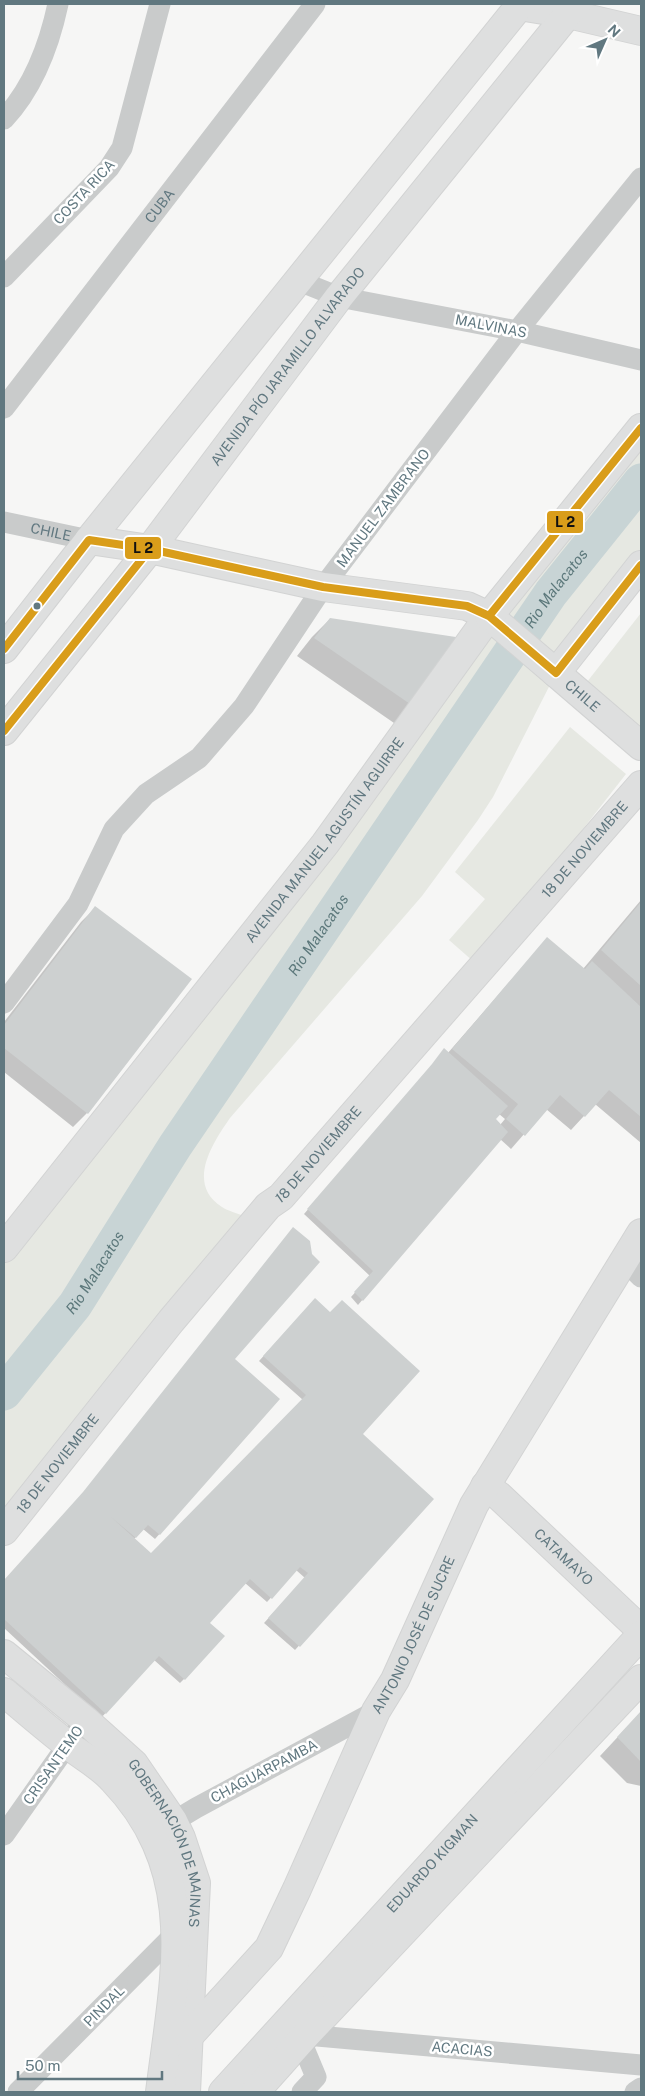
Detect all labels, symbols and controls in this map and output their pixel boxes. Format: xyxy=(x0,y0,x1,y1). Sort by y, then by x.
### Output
north arrow xyxy=(580,15,630,65)
text: N xyxy=(605,21,624,40)
street label: COSTA RICA xyxy=(50,156,118,228)
street label: CUBA xyxy=(141,186,178,226)
street label: AVENIDA PÍO JARAMILLO ALVARADO xyxy=(207,264,368,469)
street label: MALVINAS xyxy=(454,311,528,341)
street label: MANUEL ZAMBRANO xyxy=(333,446,433,570)
line badge: L 2 xyxy=(546,510,584,534)
text: L 2 xyxy=(555,514,575,530)
street label: CHILE xyxy=(29,520,73,544)
line badge: L 2 xyxy=(124,536,162,560)
text: L 2 xyxy=(133,540,153,556)
water label: Rio Malacatos xyxy=(521,546,591,631)
unlabelled marker xyxy=(32,601,42,611)
street label: CHILE xyxy=(562,676,603,715)
street label: AVENIDA MANUEL AGUSTÍN AGUIRRE xyxy=(242,734,407,946)
street label: 18 DE NOVIEMBRE xyxy=(538,798,631,901)
water label: Rio Malacatos xyxy=(284,891,352,979)
street label: 18 DE NOVIEMBRE xyxy=(272,1103,365,1206)
water label: Rio Malacatos xyxy=(62,1228,127,1317)
street label: 18 DE NOVIEMBRE xyxy=(13,1411,102,1517)
street label: CATAMAYO xyxy=(531,1525,596,1588)
street label: ANTONIO JOSÉ DE SUCRE xyxy=(368,1553,458,1717)
street label: CRISANTEMO xyxy=(20,1723,86,1807)
street label: CHAGUARPAMBA xyxy=(208,1736,320,1806)
street label: GOBERNACIÓN DE MAINAS xyxy=(125,1756,204,1928)
street label: EDUARDO KIGMAN xyxy=(383,1811,481,1916)
street label: PINDAL xyxy=(80,1982,128,2030)
street label: ACACIAS xyxy=(431,2038,493,2060)
scale bar xyxy=(18,2048,161,2080)
text: 50 m xyxy=(25,2057,60,2074)

